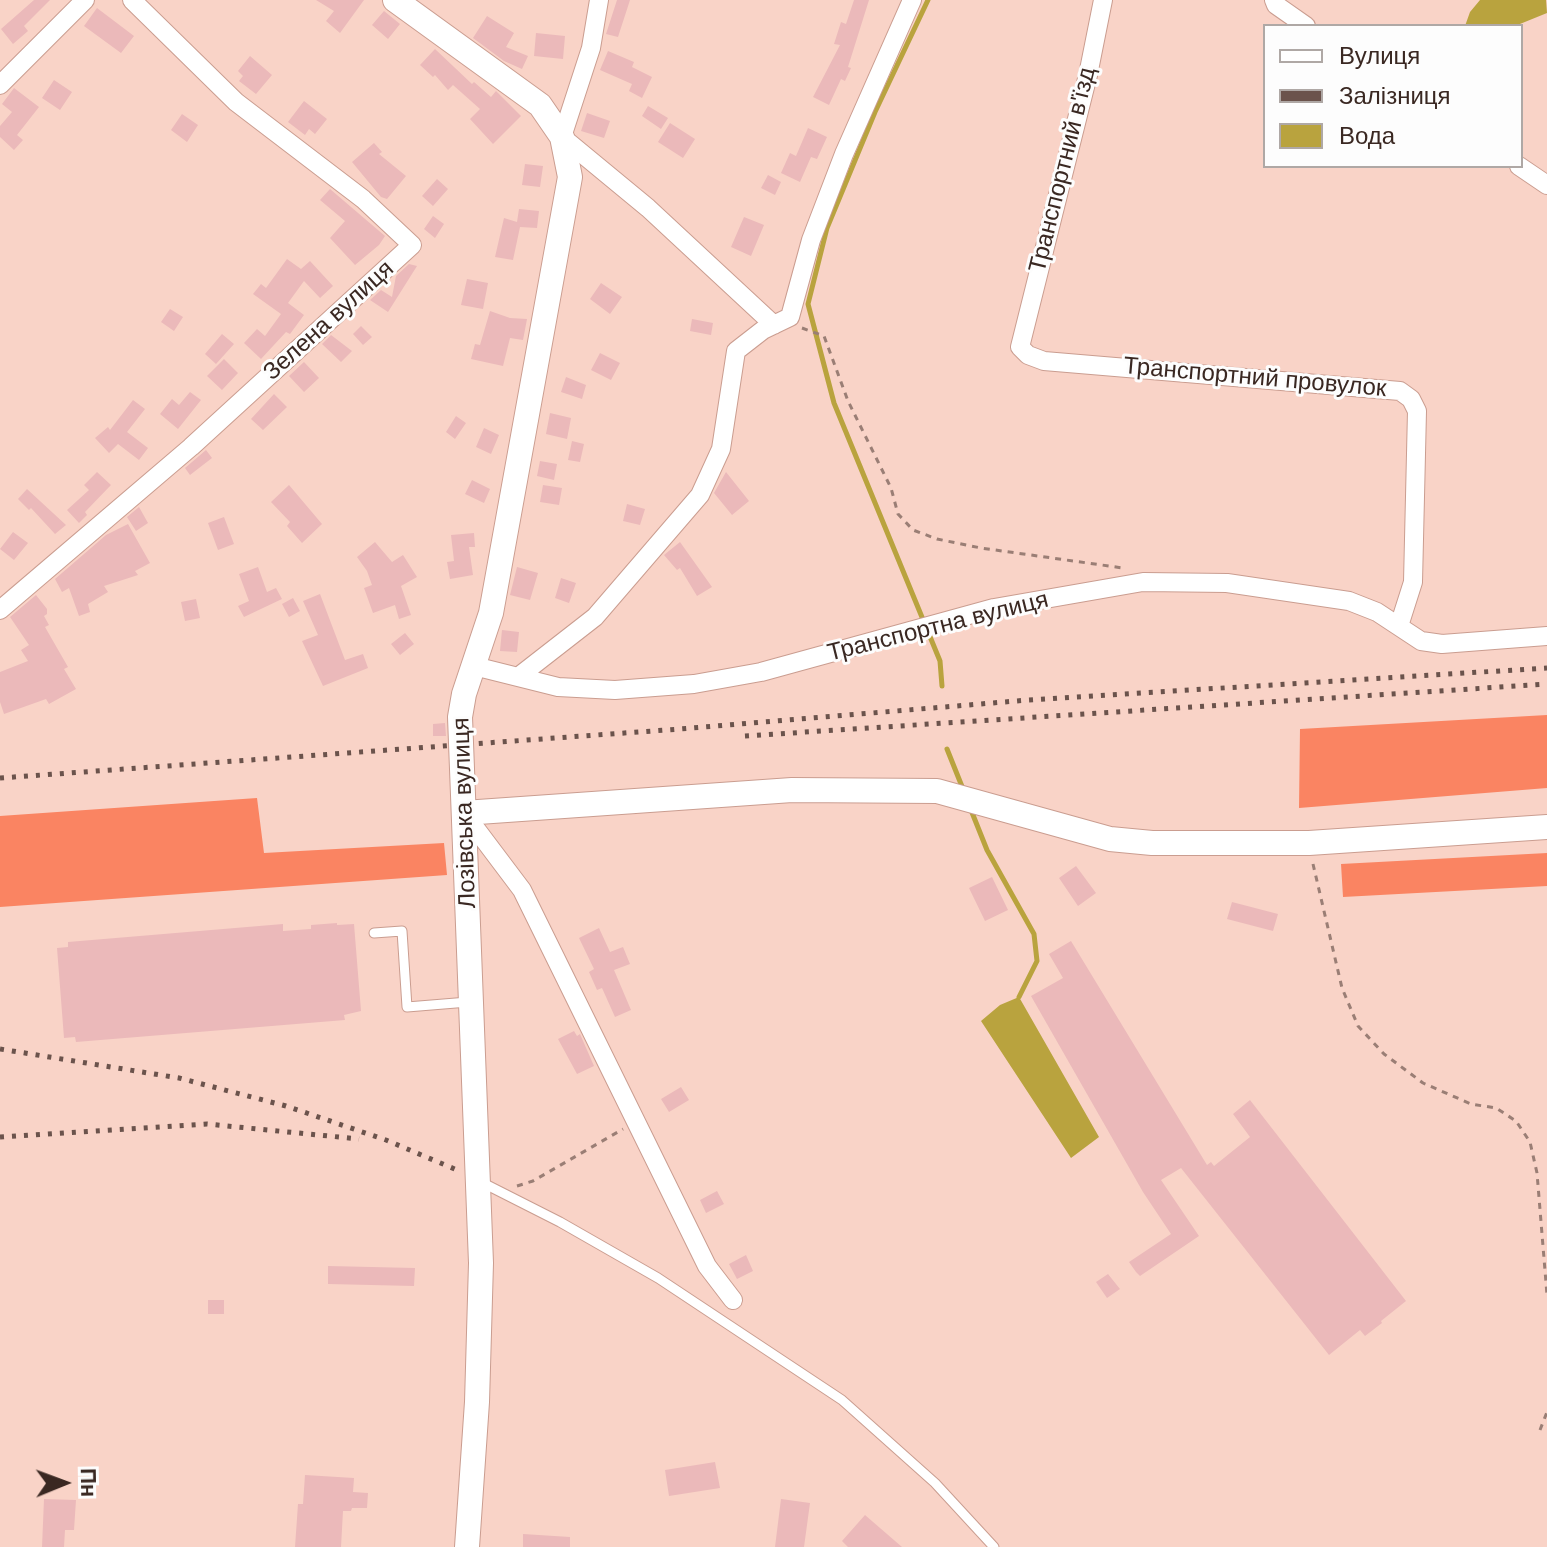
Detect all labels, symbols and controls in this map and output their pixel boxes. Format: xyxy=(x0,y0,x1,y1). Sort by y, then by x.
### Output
legend xyxy=(1263,24,1523,168)
text: Вулиця xyxy=(1339,42,1420,69)
street label: Транспортний в'їзд xyxy=(1024,64,1102,276)
text: Залізниця xyxy=(1339,82,1451,109)
text: Вода xyxy=(1339,122,1395,149)
street label: Зелена вулиця xyxy=(258,255,400,387)
street label: Транспортний провулок xyxy=(1122,352,1388,404)
street label: Транспортна вулиця xyxy=(825,586,1051,668)
street label: Лозівська вулиця xyxy=(447,717,483,909)
north arrow xyxy=(24,1443,104,1523)
text: Пн xyxy=(76,1468,101,1497)

